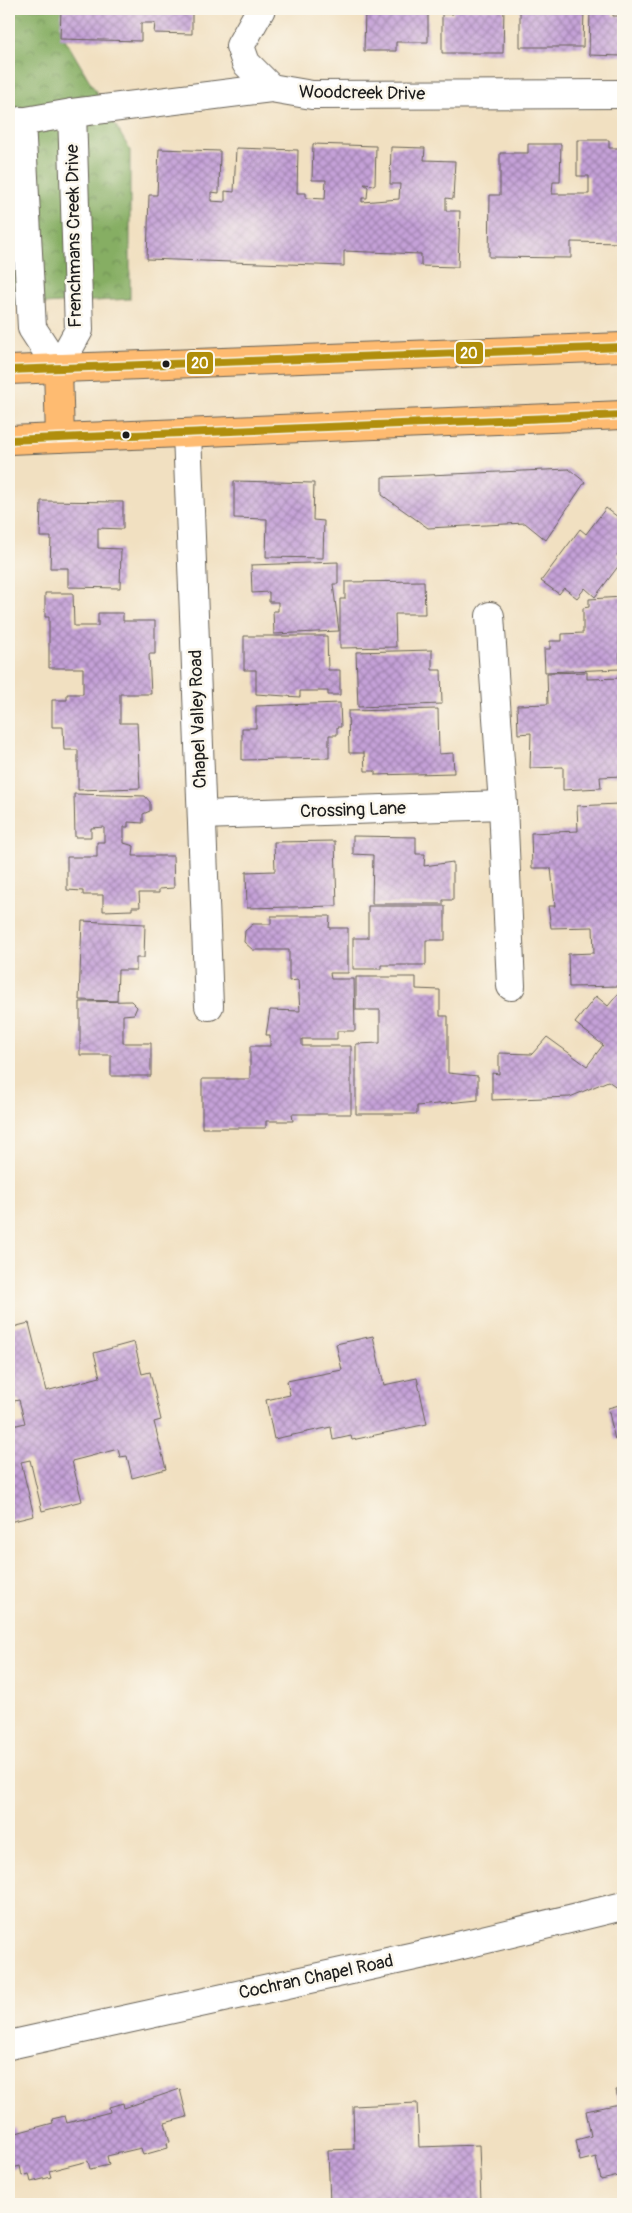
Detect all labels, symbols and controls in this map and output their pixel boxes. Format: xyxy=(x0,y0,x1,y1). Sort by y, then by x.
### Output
street label: Woodcreek Drive xyxy=(299,80,425,106)
street label: Frenchmans Creek Drive xyxy=(61,144,87,328)
line badge: 20 xyxy=(455,341,484,365)
text: 20 xyxy=(460,345,478,362)
line badge: 20 xyxy=(186,351,214,375)
text: 20 xyxy=(191,355,209,372)
unlabelled marker xyxy=(161,359,171,369)
unlabelled marker xyxy=(121,430,131,440)
street label: Chapel Valley Road xyxy=(184,649,212,789)
street label: Crossing Lane xyxy=(300,797,407,823)
street label: Cochran Chapel Road xyxy=(237,1949,395,2005)

